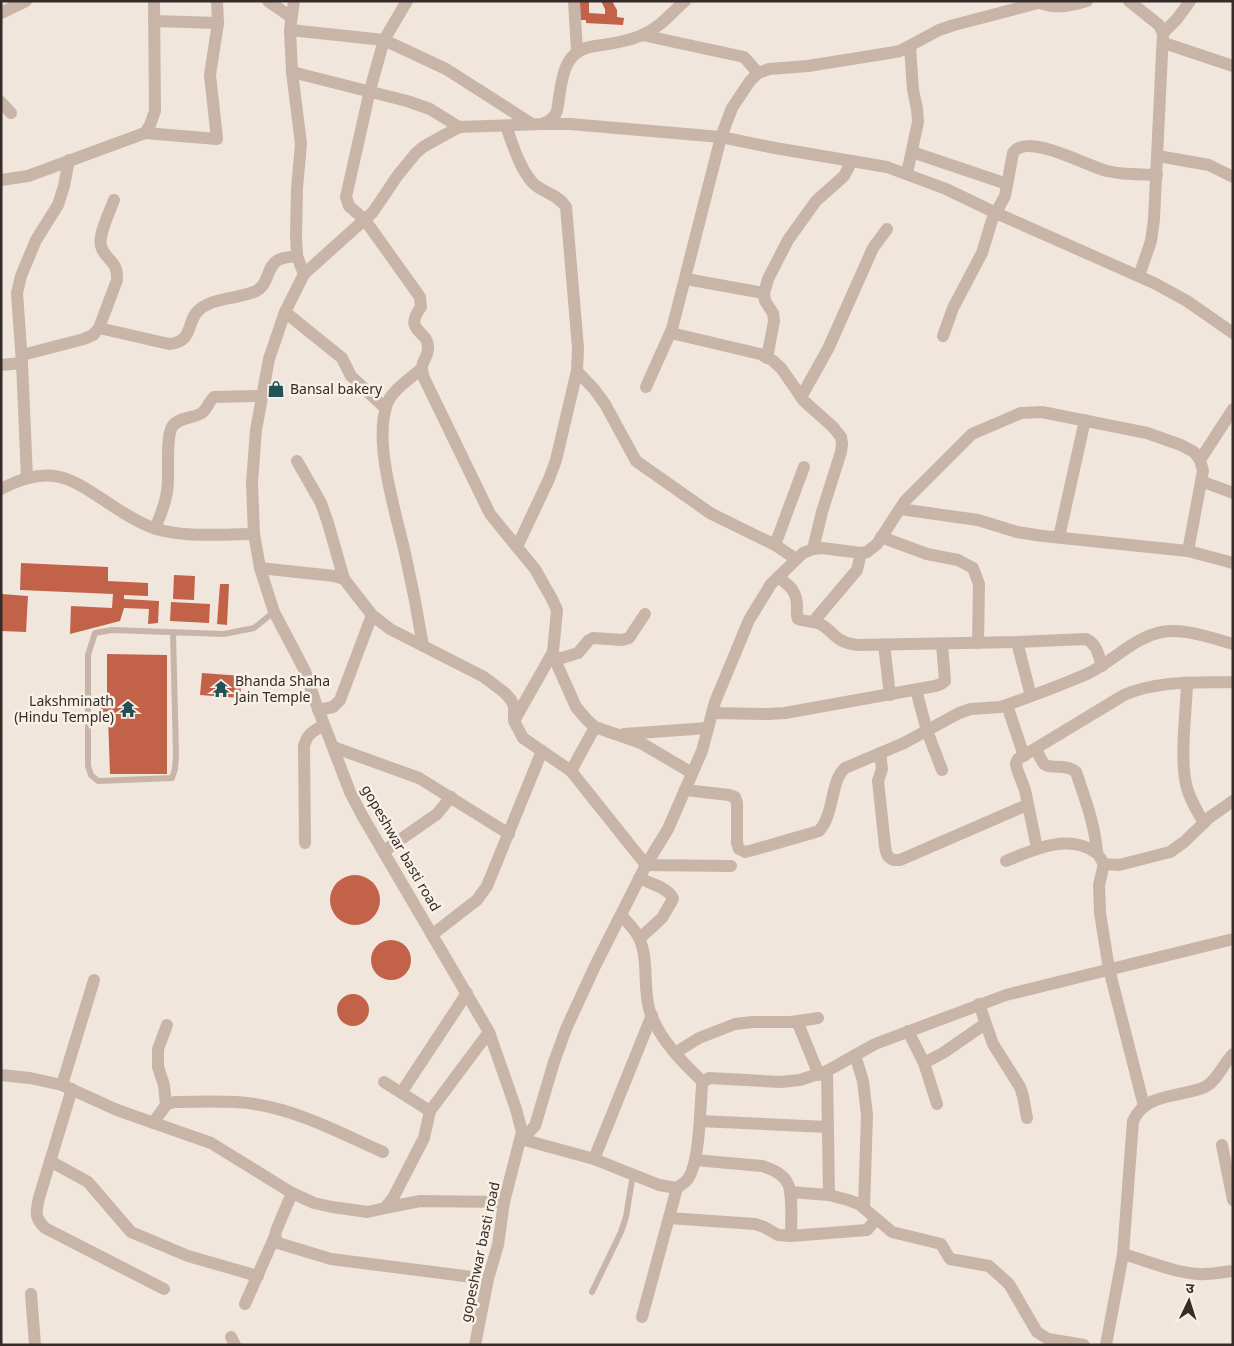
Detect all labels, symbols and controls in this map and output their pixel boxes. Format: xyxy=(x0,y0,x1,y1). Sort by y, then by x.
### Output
shop icon: Bansal bakery xyxy=(266,379,286,399)
place label: Bansal bakery xyxy=(290,379,383,398)
place label: Bhanda Shaha Jain Temple xyxy=(233,671,330,706)
temple icon: Bhanda Shaha Jain Temple xyxy=(211,679,231,699)
place label: Lakshminath (Hindu Temple) xyxy=(14,691,114,726)
temple icon: Lakshminath (Hindu Temple) xyxy=(118,699,138,719)
street label: gopeshwar basti road xyxy=(357,781,445,914)
street label: gopeshwar basti road xyxy=(455,1180,504,1324)
north arrow xyxy=(1164,1276,1214,1326)
text: उ xyxy=(1185,1278,1195,1297)

